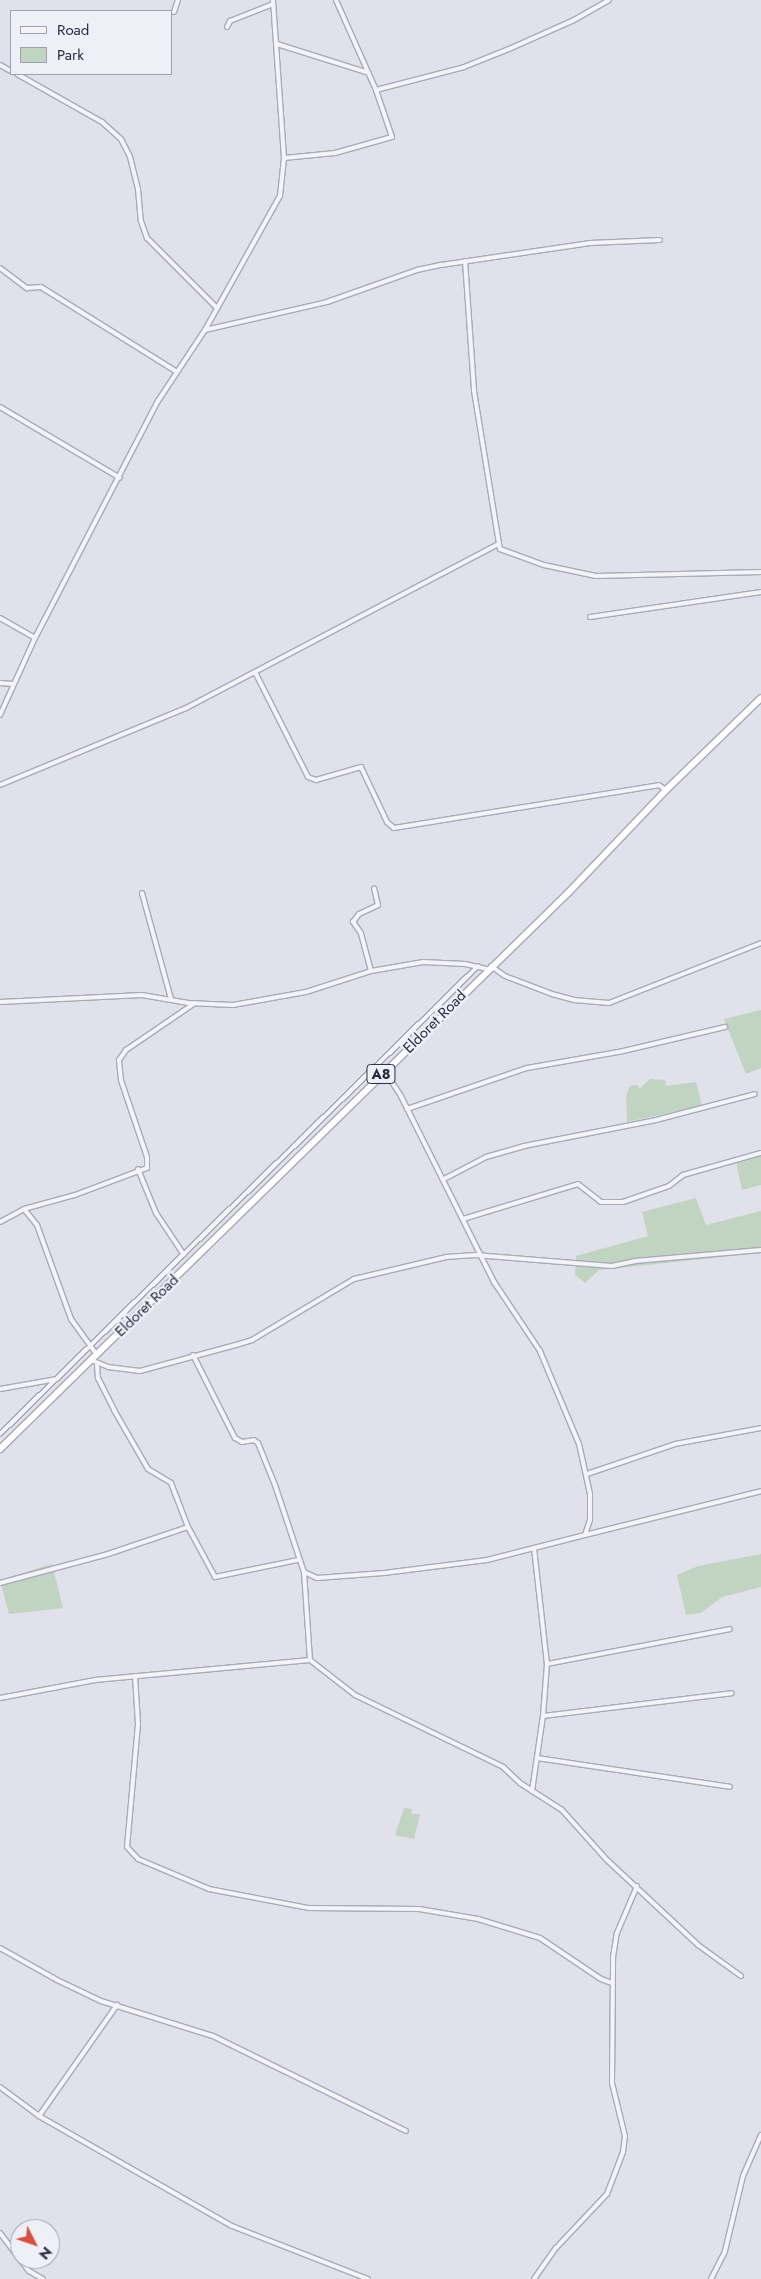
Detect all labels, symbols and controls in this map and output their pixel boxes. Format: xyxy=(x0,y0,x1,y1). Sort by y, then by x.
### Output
legend xyxy=(10,10,172,75)
text: Road xyxy=(57,19,89,41)
text: Park xyxy=(57,44,84,66)
street label: Eldoret Road xyxy=(400,987,470,1057)
road number: A8 xyxy=(366,1062,396,1086)
street label: Eldoret Road xyxy=(111,1271,183,1341)
north arrow xyxy=(10,2219,60,2269)
text: N xyxy=(34,2242,57,2264)

